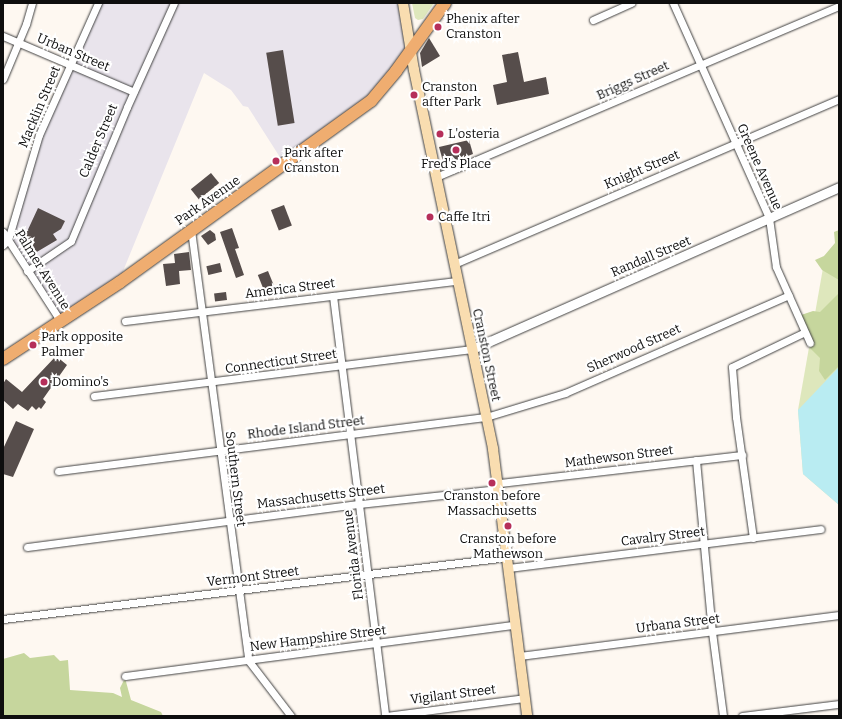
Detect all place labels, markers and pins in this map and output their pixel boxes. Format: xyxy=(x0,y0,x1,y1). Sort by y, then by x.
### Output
place label: Phenix after Cranston xyxy=(446,12,520,43)
marker: Phenix after Cranston xyxy=(433,22,443,32)
place label: Cranston after Park xyxy=(422,80,481,111)
marker: Cranston after Park xyxy=(409,90,419,100)
place label: L'osteria xyxy=(448,126,500,142)
marker: L'osteria xyxy=(435,129,445,139)
marker: Fred's Place xyxy=(451,145,461,155)
place label: Park after Cranston xyxy=(284,146,343,177)
marker: Park after Cranston xyxy=(271,156,281,166)
place label: Fred's Place xyxy=(421,156,491,172)
place label: Caffe Itri xyxy=(438,209,490,225)
marker: Caffe Itri xyxy=(425,212,435,222)
place label: Park opposite Palmer xyxy=(41,330,123,361)
marker: Park opposite Palmer xyxy=(28,340,38,350)
place label: Domino's xyxy=(52,374,109,390)
marker: Domino's xyxy=(39,377,49,387)
marker: Cranston before Massachusetts xyxy=(487,478,497,488)
place label: Cranston before Massachusetts xyxy=(444,489,540,520)
marker: Cranston before Mathewson xyxy=(503,521,513,531)
place label: Cranston before Mathewson xyxy=(460,532,556,563)

